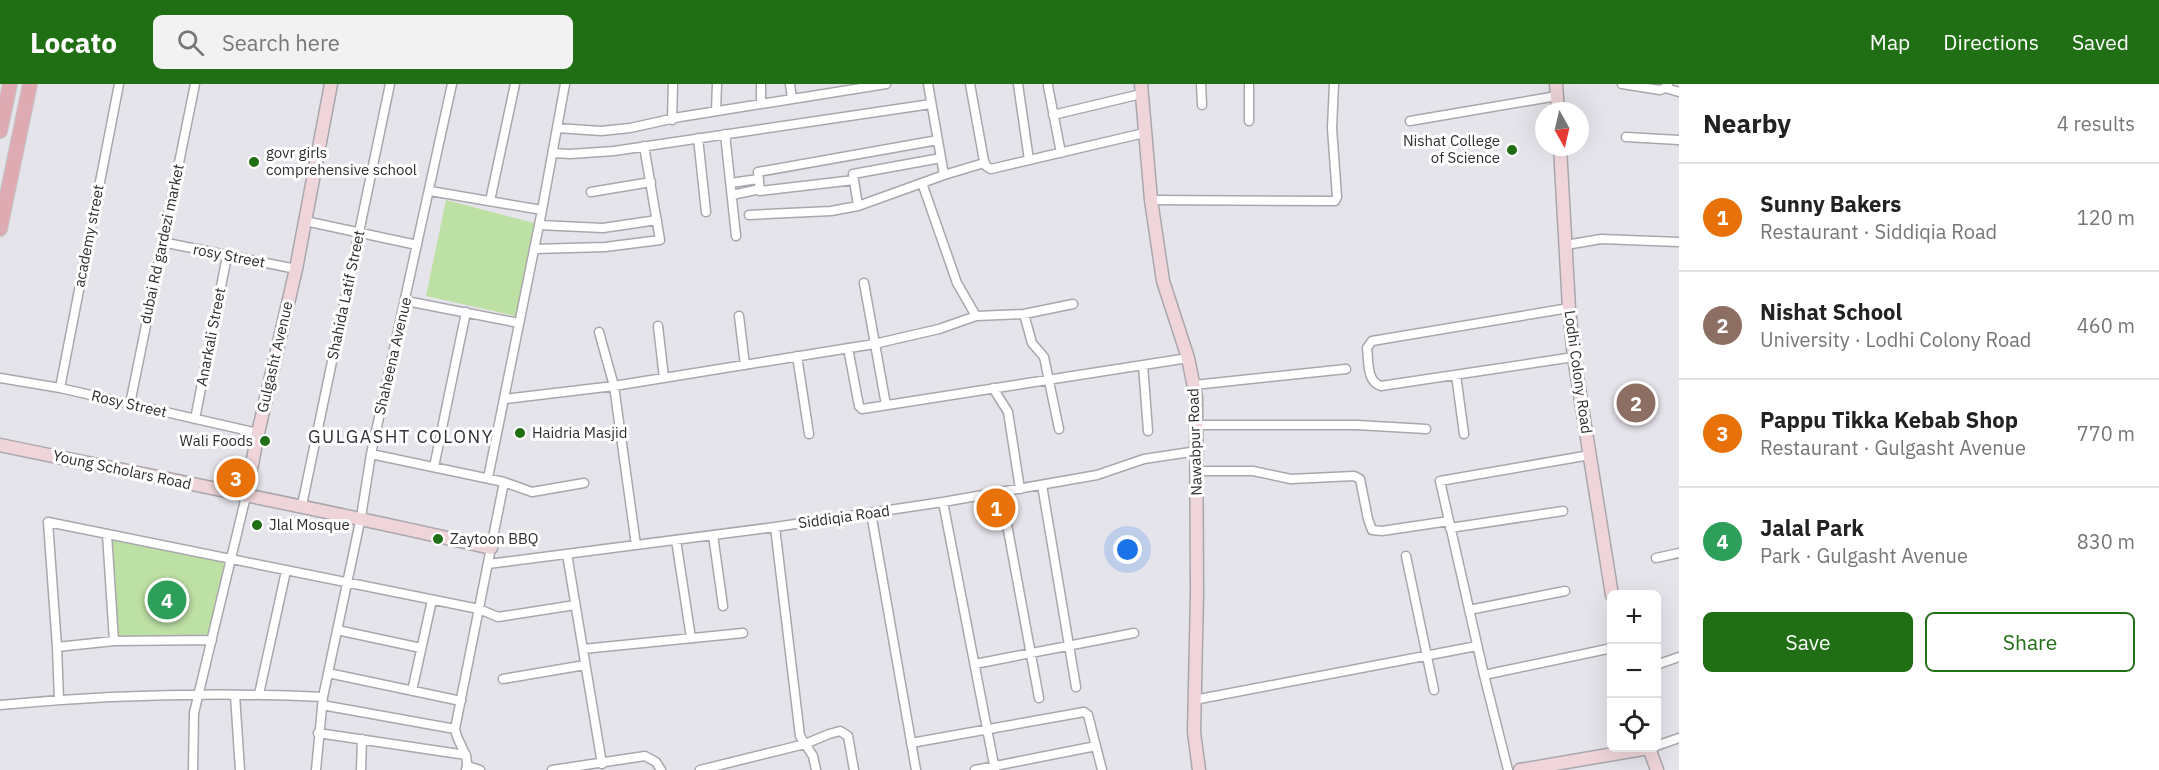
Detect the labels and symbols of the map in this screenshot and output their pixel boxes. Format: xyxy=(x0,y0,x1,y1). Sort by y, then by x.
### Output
north arrow xyxy=(1535,102,1589,156)
place label: Nishat College of Science xyxy=(1403,131,1500,167)
place label: govr girls comprehensive school xyxy=(266,143,417,179)
marker: Nishat College of Science xyxy=(1505,143,1519,157)
marker: govr girls comprehensive school xyxy=(247,155,261,169)
street label: dubai Rd gardezi market xyxy=(135,162,188,326)
street label: academy street xyxy=(69,183,108,289)
street label: Shahida Latif Street xyxy=(323,228,369,361)
street label: rosy Street xyxy=(191,239,267,272)
street label: Anarkali Street xyxy=(192,286,229,388)
street label: Shaheena Avenue xyxy=(370,295,415,417)
street label: Gulgasht Avenue xyxy=(252,299,297,414)
street label: Lodhi Colony Road xyxy=(1560,309,1597,435)
pin: 2 xyxy=(1616,380,1656,426)
street label: Rosy Street xyxy=(89,386,169,421)
street label: Nawabpur Road xyxy=(1183,388,1206,496)
place label: Haidria Masjid xyxy=(532,423,628,442)
district label: GULGASHT COLONY xyxy=(308,425,494,448)
marker: Haidria Masjid xyxy=(513,426,527,440)
place label: Wali Foods xyxy=(180,431,253,450)
marker: Wali Foods xyxy=(258,434,272,448)
street label: Young Scholars Road xyxy=(51,446,193,493)
pin: 3 xyxy=(216,456,256,500)
pin: 1 xyxy=(976,486,1016,530)
street label: Siddiqia Road xyxy=(797,501,891,532)
place label: Jlal Mosque xyxy=(269,515,350,534)
marker: Jlal Mosque xyxy=(250,518,264,532)
place label: Zaytoon BBQ xyxy=(450,529,538,548)
marker: Zaytoon BBQ xyxy=(431,532,445,546)
your location xyxy=(1113,535,1142,564)
pin: 4 xyxy=(148,578,186,622)

